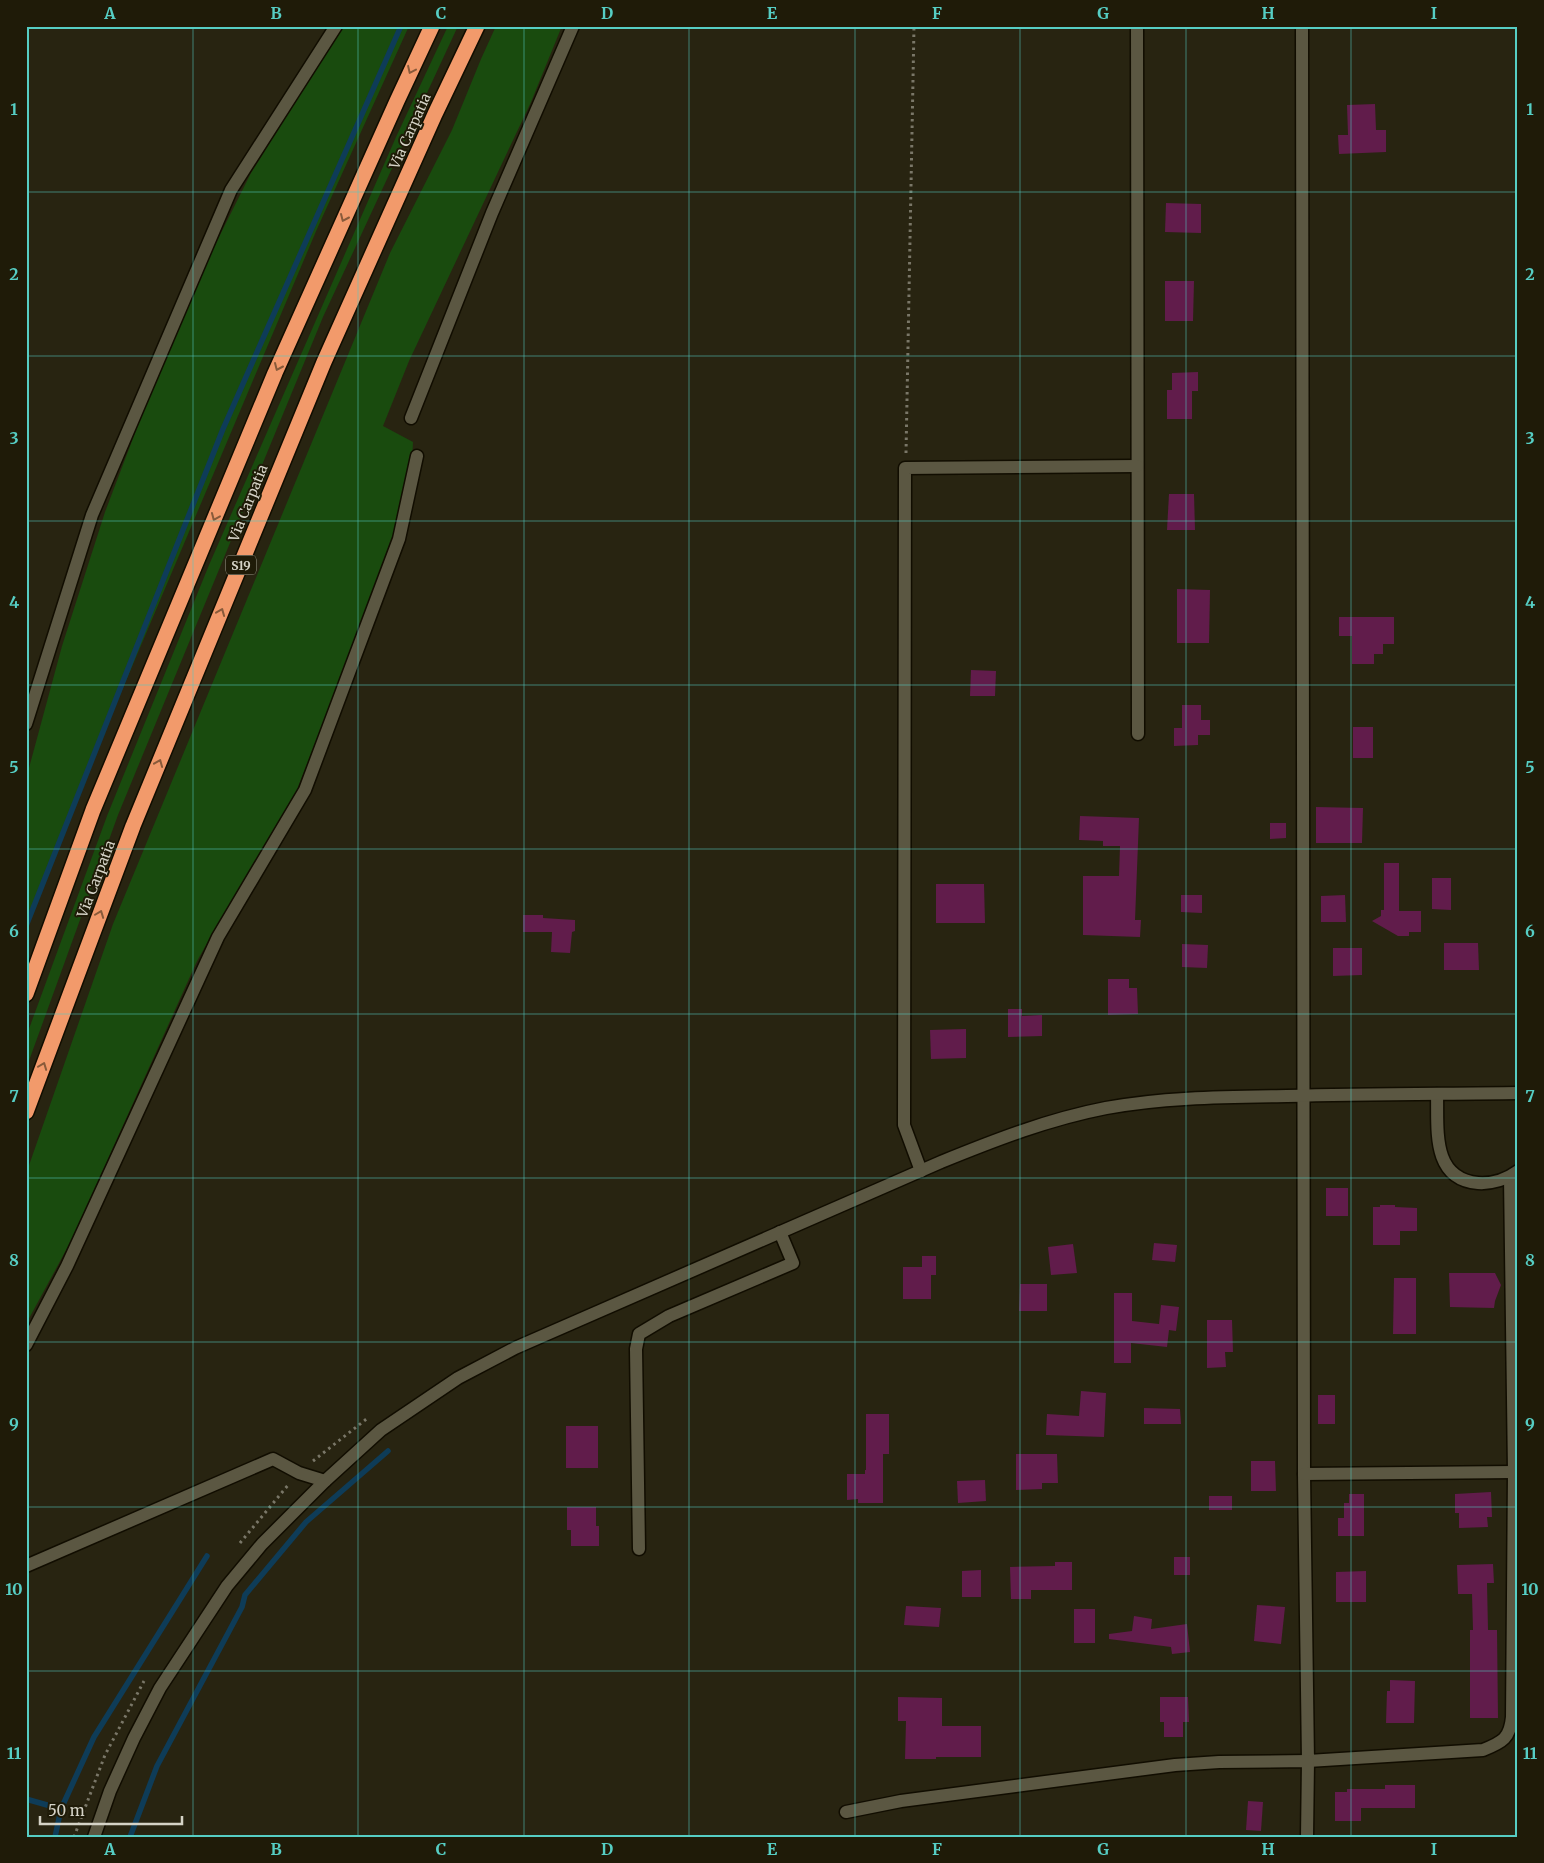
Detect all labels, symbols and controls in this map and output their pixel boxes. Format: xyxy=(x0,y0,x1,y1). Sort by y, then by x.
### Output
text: A xyxy=(103,3,116,23)
text: B xyxy=(270,3,282,23)
text: C xyxy=(436,3,446,23)
text: D xyxy=(601,3,613,23)
text: E xyxy=(767,3,778,23)
text: F xyxy=(932,3,942,23)
text: G xyxy=(1097,3,1109,23)
text: H xyxy=(1261,3,1275,23)
text: I xyxy=(1431,3,1437,23)
one-way arrow xyxy=(407,65,417,74)
street label: Via Carpatia xyxy=(385,90,435,173)
text: 1 xyxy=(10,99,18,119)
text: 1 xyxy=(1526,99,1534,119)
one-way arrow xyxy=(340,213,351,222)
text: 2 xyxy=(9,264,19,284)
text: 2 xyxy=(1525,264,1535,284)
one-way arrow xyxy=(274,362,285,371)
text: 3 xyxy=(9,428,19,448)
text: 3 xyxy=(1525,428,1535,448)
street label: Via Carpatia xyxy=(224,461,272,545)
one-way arrow xyxy=(211,512,222,521)
road number: S19 xyxy=(226,556,256,574)
text: 4 xyxy=(9,592,19,612)
text: 4 xyxy=(1525,592,1535,612)
one-way arrow xyxy=(215,608,225,617)
text: 5 xyxy=(9,757,19,777)
text: 5 xyxy=(1525,757,1535,777)
one-way arrow xyxy=(153,759,164,768)
street label: Via Carpatia xyxy=(73,837,119,921)
one-way arrow xyxy=(94,910,105,919)
text: 6 xyxy=(9,921,19,941)
text: 6 xyxy=(1525,921,1535,941)
one-way arrow xyxy=(37,1062,47,1071)
text: 7 xyxy=(9,1086,19,1106)
text: 7 xyxy=(1525,1086,1535,1106)
text: 8 xyxy=(9,1250,19,1270)
text: 8 xyxy=(1525,1250,1535,1270)
text: 9 xyxy=(9,1414,19,1434)
text: 9 xyxy=(1525,1414,1535,1434)
text: 10 xyxy=(5,1579,23,1599)
text: 10 xyxy=(1521,1579,1539,1599)
text: 11 xyxy=(7,1743,22,1763)
text: 11 xyxy=(1523,1743,1538,1763)
scale bar xyxy=(40,1793,182,1825)
text: 50 m xyxy=(48,1801,85,1820)
text: A xyxy=(103,1839,116,1859)
text: B xyxy=(270,1839,282,1859)
text: C xyxy=(436,1839,446,1859)
text: D xyxy=(601,1839,613,1859)
text: E xyxy=(767,1839,778,1859)
text: F xyxy=(932,1839,942,1859)
text: G xyxy=(1097,1839,1109,1859)
text: H xyxy=(1261,1839,1275,1859)
text: I xyxy=(1431,1839,1437,1859)

